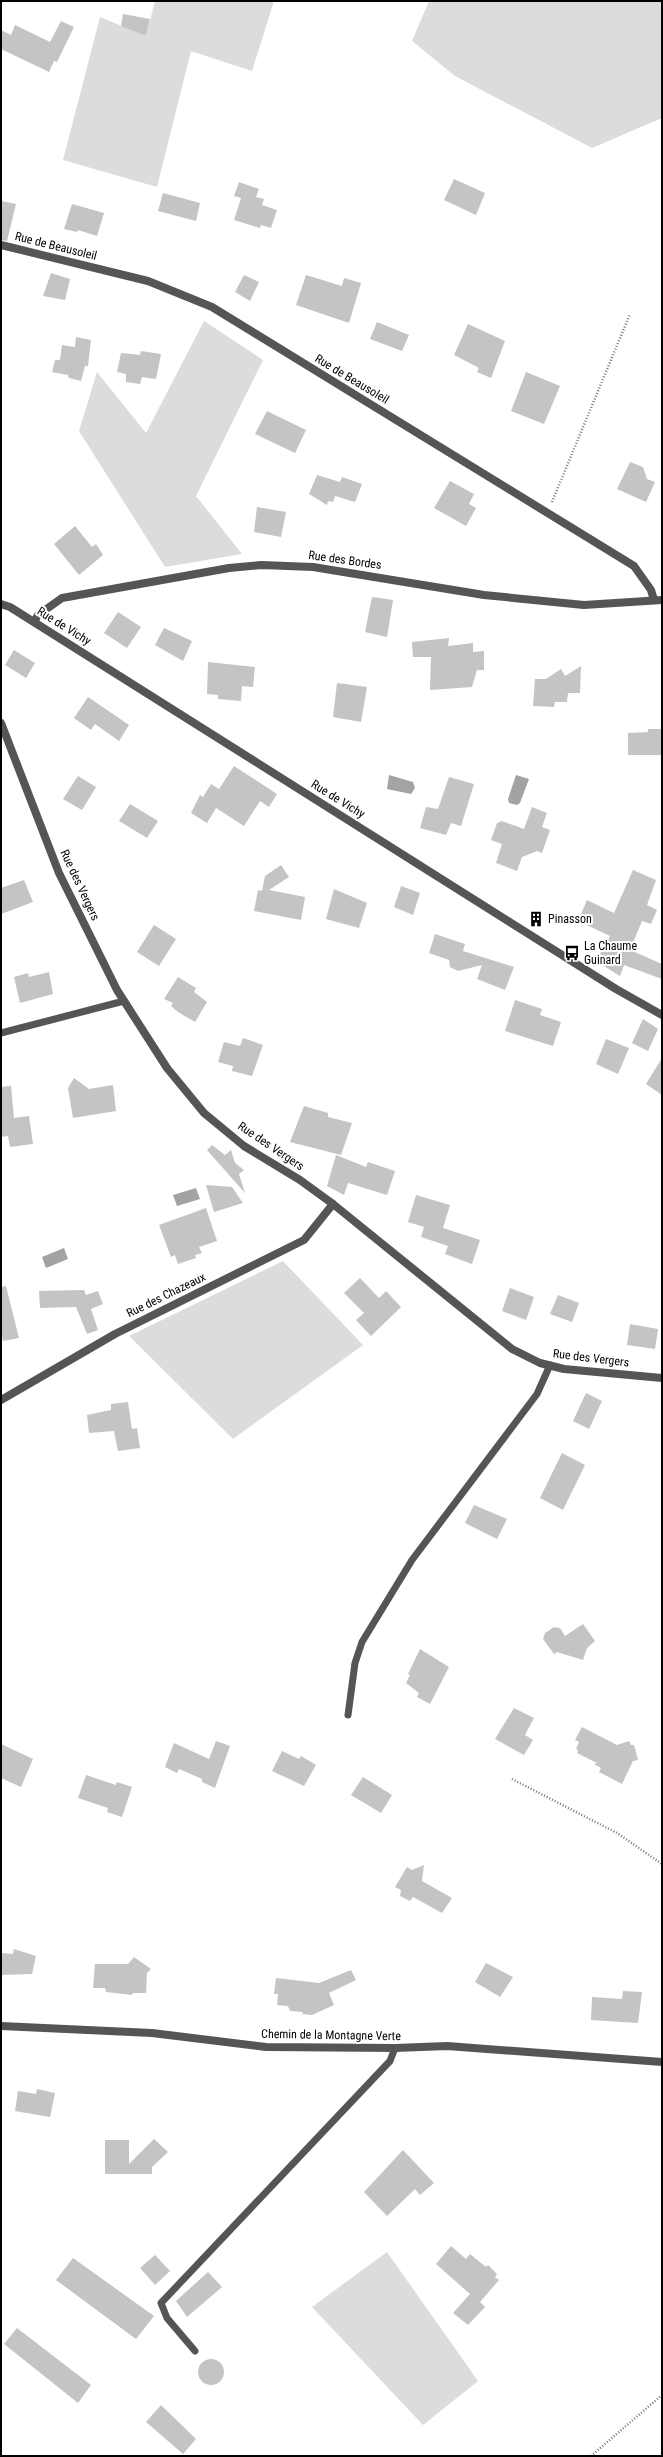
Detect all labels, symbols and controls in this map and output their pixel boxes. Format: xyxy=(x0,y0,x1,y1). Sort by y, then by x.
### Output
street label: Rue de Beausoleil xyxy=(14,229,98,263)
street label: Rue de Beausoleil xyxy=(312,351,392,407)
street label: Rue des Bordes xyxy=(308,548,382,572)
street label: Rue de Vichy xyxy=(35,604,93,648)
street label: Rue de Vichy xyxy=(309,777,367,821)
street label: Rue des Vergers xyxy=(57,847,103,923)
building icon: Pinasson xyxy=(527,910,545,928)
place label: Pinasson xyxy=(548,912,592,926)
place label: La Chaume Guinard xyxy=(584,939,637,967)
bus stop icon: La Chaume Guinard xyxy=(563,944,581,962)
street label: Rue des Vergers xyxy=(235,1119,307,1173)
street label: Rue des Chazeaux xyxy=(124,1270,208,1320)
street label: Rue des Vergers xyxy=(552,1346,630,1370)
street label: Chemin de la Montagne Verte xyxy=(261,2027,401,2043)

